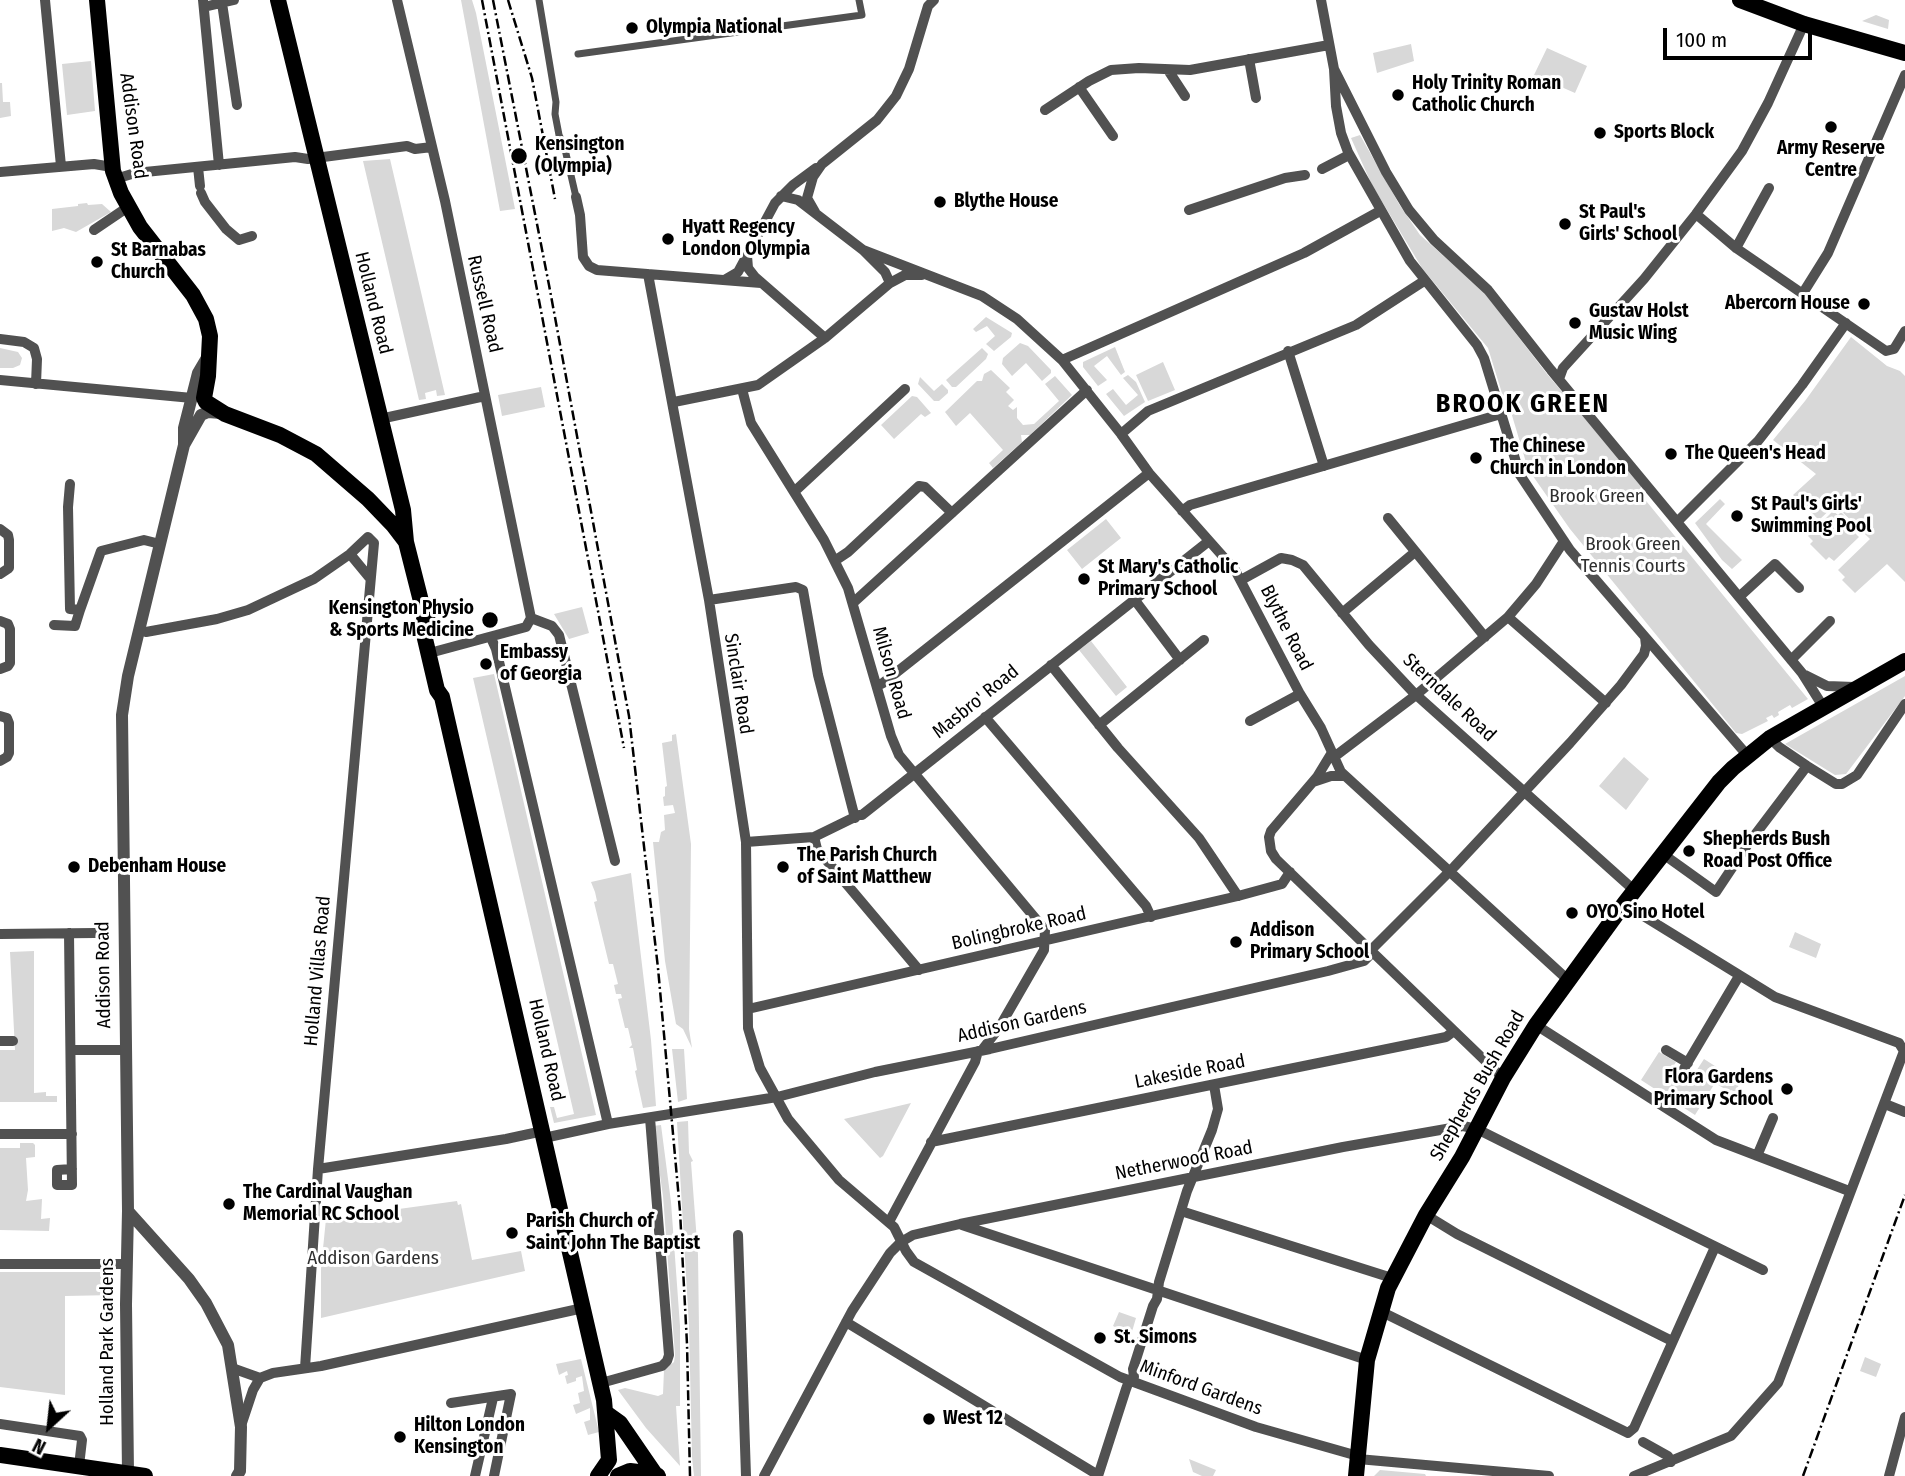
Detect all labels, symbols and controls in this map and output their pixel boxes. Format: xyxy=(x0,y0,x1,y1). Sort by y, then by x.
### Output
scale bar xyxy=(1667,14,1816,58)
place label: Olympia National xyxy=(646,17,782,39)
marker: Olympia National xyxy=(624,20,640,36)
text: 100 m xyxy=(1676,27,1727,53)
street label: Addison Road xyxy=(114,71,152,181)
place label: Holy Trinity Roman Catholic Church xyxy=(1412,73,1561,117)
marker: Holy Trinity Roman Catholic Church xyxy=(1390,87,1406,103)
marker: Army Reserve Centre xyxy=(1823,119,1839,135)
place label: Sports Block xyxy=(1614,122,1714,144)
marker: Sports Block xyxy=(1592,125,1608,141)
place label: Kensington (Olympia) xyxy=(535,134,624,178)
place label: Army Reserve Centre xyxy=(1777,138,1885,182)
marker: Kensington (Olympia) xyxy=(509,146,529,166)
place label: Blythe House xyxy=(954,191,1058,213)
marker: Blythe House xyxy=(932,194,948,210)
place label: St Paul's Girls' School xyxy=(1579,202,1677,246)
marker: St Paul's Girls' School xyxy=(1557,216,1573,232)
place label: Hyatt Regency London Olympia xyxy=(682,217,810,261)
marker: Hyatt Regency London Olympia xyxy=(660,231,676,247)
place label: St Barnabas Church xyxy=(111,240,206,284)
street label: Holland Road xyxy=(349,249,397,357)
street label: Russell Road xyxy=(462,253,506,355)
marker: St Barnabas Church xyxy=(89,254,105,270)
place label: Abercorn House xyxy=(1725,293,1850,315)
marker: Abercorn House xyxy=(1856,296,1872,312)
place label: Gustav Holst Music Wing xyxy=(1589,301,1689,345)
marker: Gustav Holst Music Wing xyxy=(1567,315,1583,331)
district label: BROOK GREEN xyxy=(1437,389,1609,421)
place label: The Chinese Church in London xyxy=(1490,436,1626,480)
place label: The Queen's Head xyxy=(1685,443,1826,465)
marker: The Queen's Head xyxy=(1663,446,1679,462)
marker: The Chinese Church in London xyxy=(1468,450,1484,466)
park label: Brook Green xyxy=(1549,486,1645,508)
place label: St Paul's Girls' Swimming Pool xyxy=(1751,494,1871,538)
marker: St Paul's Girls' Swimming Pool xyxy=(1729,508,1745,524)
park label: Brook Green Tennis Courts xyxy=(1581,534,1685,578)
place label: St Mary's Catholic Primary School xyxy=(1098,557,1238,601)
marker: St Mary's Catholic Primary School xyxy=(1076,571,1092,587)
street label: Blythe Road xyxy=(1255,581,1317,675)
place label: Kensington Physio & Sports Medicine xyxy=(329,598,474,642)
marker: Kensington Physio & Sports Medicine xyxy=(480,610,500,630)
street label: Milson Road xyxy=(867,624,915,722)
street label: Sinclair Road xyxy=(719,632,757,736)
place label: Embassy of Georgia xyxy=(500,642,582,686)
street label: Sterndale Road xyxy=(1398,649,1500,747)
marker: Embassy of Georgia xyxy=(478,656,494,672)
street label: Masbro' Road xyxy=(928,660,1024,744)
place label: Shepherds Bush Road Post Office xyxy=(1703,829,1832,873)
marker: Shepherds Bush Road Post Office xyxy=(1681,843,1697,859)
place label: The Parish Church of Saint Matthew xyxy=(797,845,937,889)
place label: Debenham House xyxy=(88,856,226,878)
marker: Debenham House xyxy=(66,859,82,875)
marker: The Parish Church of Saint Matthew xyxy=(775,859,791,875)
street label: Holland Villas Road xyxy=(300,895,336,1047)
street label: Bolingbroke Road xyxy=(950,902,1088,956)
place label: OYO Sino Hotel xyxy=(1586,902,1704,924)
marker: OYO Sino Hotel xyxy=(1564,905,1580,921)
place label: Addison Primary School xyxy=(1250,920,1369,964)
street label: Addison Road xyxy=(92,921,116,1029)
marker: Addison Primary School xyxy=(1228,934,1244,950)
street label: Holland Road xyxy=(523,996,569,1104)
street label: Addison Gardens xyxy=(955,996,1089,1048)
street label: Shepherds Bush Road xyxy=(1426,1007,1530,1165)
street label: Lakeside Road xyxy=(1133,1050,1247,1094)
place label: Flora Gardens Primary School xyxy=(1654,1067,1773,1111)
marker: Flora Gardens Primary School xyxy=(1779,1081,1795,1097)
street label: Netherwood Road xyxy=(1113,1136,1255,1186)
place label: The Cardinal Vaughan Memorial RC School xyxy=(243,1182,412,1226)
marker: The Cardinal Vaughan Memorial RC School xyxy=(221,1196,237,1212)
place label: Parish Church of Saint John The Baptist xyxy=(526,1211,700,1255)
marker: Parish Church of Saint John The Baptist xyxy=(504,1225,520,1241)
park label: Addison Gardens xyxy=(307,1248,439,1270)
street label: Holland Park Gardens xyxy=(97,1258,119,1426)
place label: St. Simons xyxy=(1114,1327,1197,1349)
marker: St. Simons xyxy=(1092,1330,1108,1346)
street label: Minford Gardens xyxy=(1137,1355,1265,1421)
north arrow xyxy=(14,1392,84,1462)
place label: West 12 xyxy=(943,1408,1003,1430)
marker: West 12 xyxy=(921,1411,937,1427)
place label: Hilton London Kensington xyxy=(414,1415,525,1459)
marker: Hilton London Kensington xyxy=(392,1429,408,1445)
text: N xyxy=(29,1433,50,1459)

